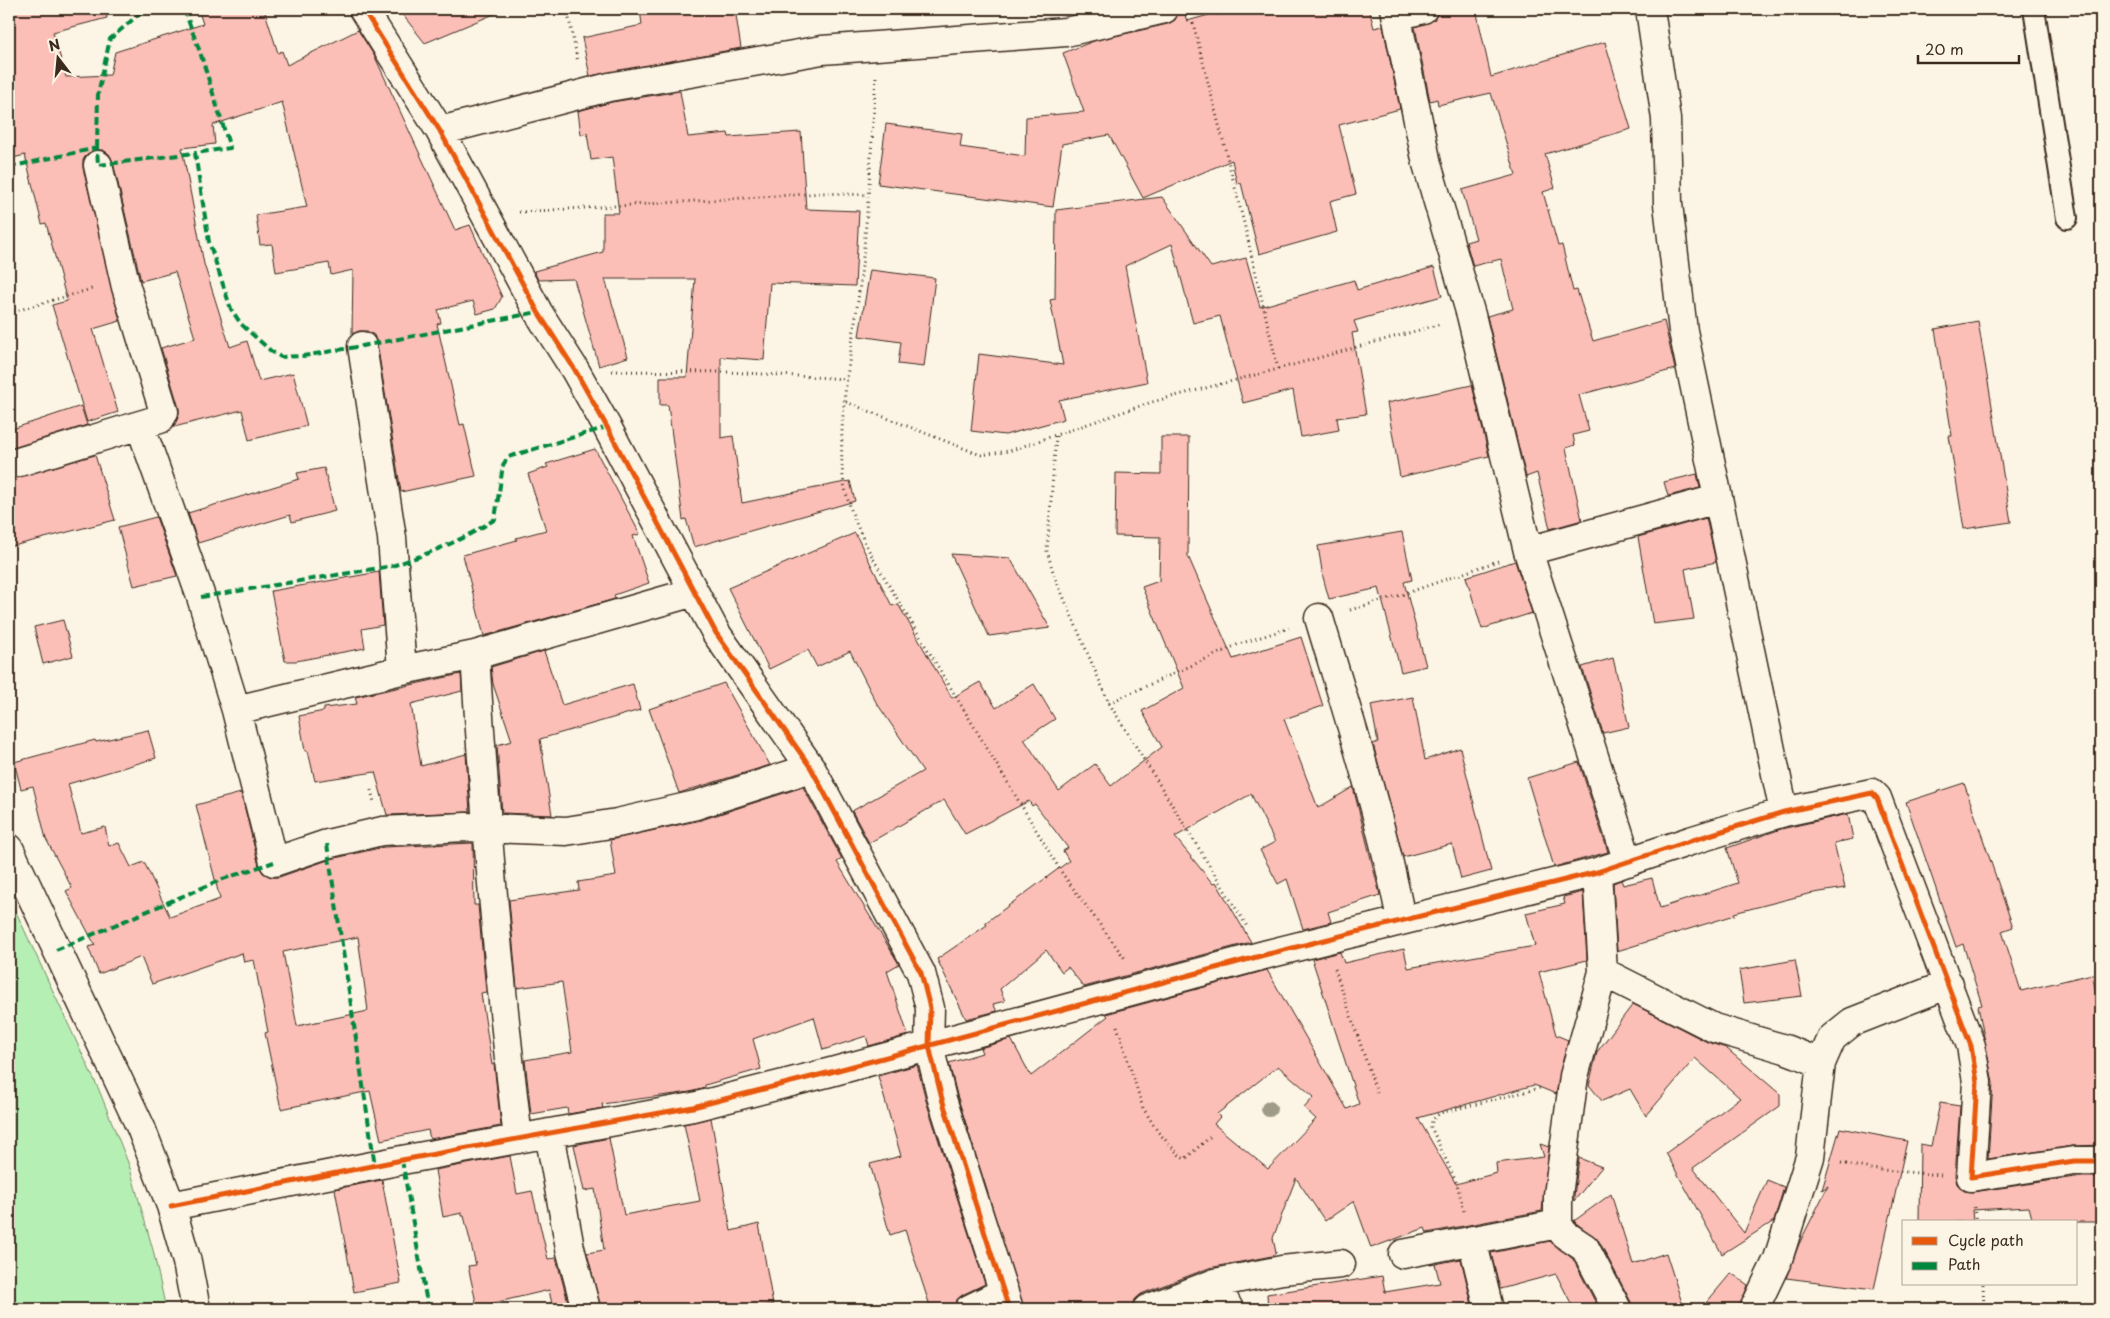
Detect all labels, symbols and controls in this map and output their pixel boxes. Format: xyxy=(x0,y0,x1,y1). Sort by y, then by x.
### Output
north arrow xyxy=(32,32,82,82)
scale bar xyxy=(1918,32,2019,64)
text: N xyxy=(46,33,63,57)
text: 20 m xyxy=(1925,37,1964,60)
legend xyxy=(1902,1220,2078,1286)
text: Cycle path xyxy=(1948,1228,2024,1251)
text: Path xyxy=(1948,1252,1980,1275)

